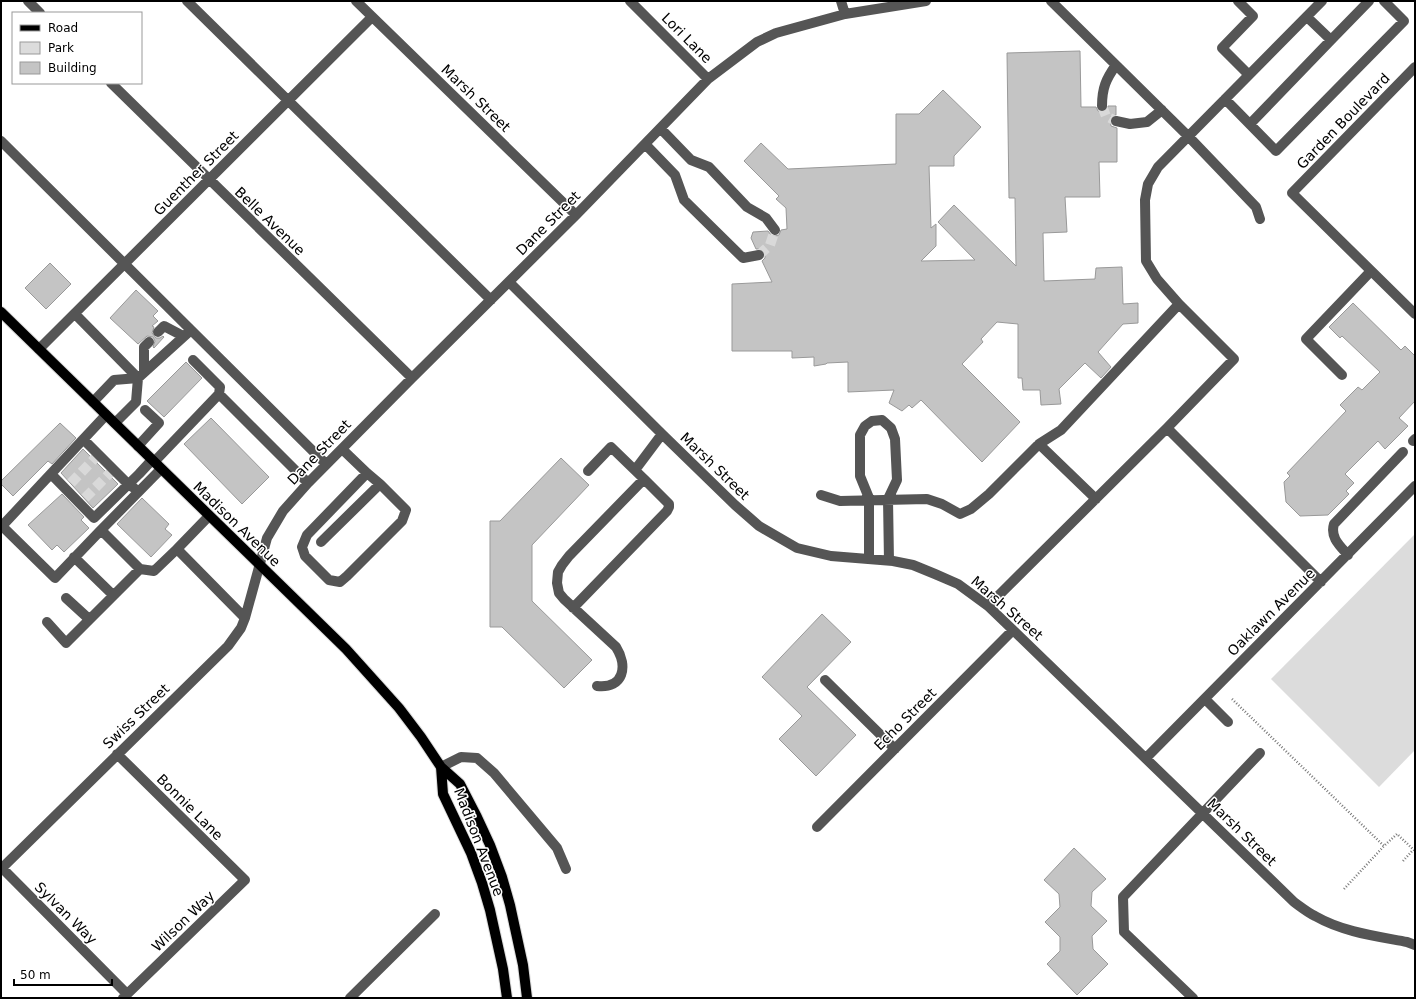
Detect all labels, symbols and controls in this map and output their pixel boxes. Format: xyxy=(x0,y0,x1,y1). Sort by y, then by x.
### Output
street label: Lori Lane xyxy=(659,10,715,66)
legend xyxy=(12,12,142,84)
text: Road xyxy=(48,21,78,35)
text: Park xyxy=(48,41,74,55)
text: Building xyxy=(48,61,97,75)
street label: Marsh Street xyxy=(438,61,514,135)
street label: Garden Boulevard xyxy=(1293,70,1393,172)
street label: Guenther Street xyxy=(150,127,242,219)
street label: Belle Avenue xyxy=(232,184,308,258)
street label: Dane Street xyxy=(513,187,584,258)
street label: Dane Street xyxy=(284,416,354,488)
street label: Marsh Street xyxy=(677,429,753,503)
street label: Madison Avenue xyxy=(190,478,284,570)
street label: Oaklawn Avenue xyxy=(1224,565,1318,659)
street label: Marsh Street xyxy=(968,573,1046,644)
street label: Swiss Street xyxy=(100,680,173,752)
street label: Echo Street xyxy=(871,684,940,753)
street label: Bonnie Lane xyxy=(154,771,226,843)
street label: Madison Avenue xyxy=(451,786,507,898)
street label: Marsh Street xyxy=(1204,795,1280,869)
street label: Sylvan Way xyxy=(32,879,100,947)
street label: Wilson Way xyxy=(149,887,217,955)
scale bar xyxy=(14,961,112,987)
text: 50 m xyxy=(20,968,51,982)

